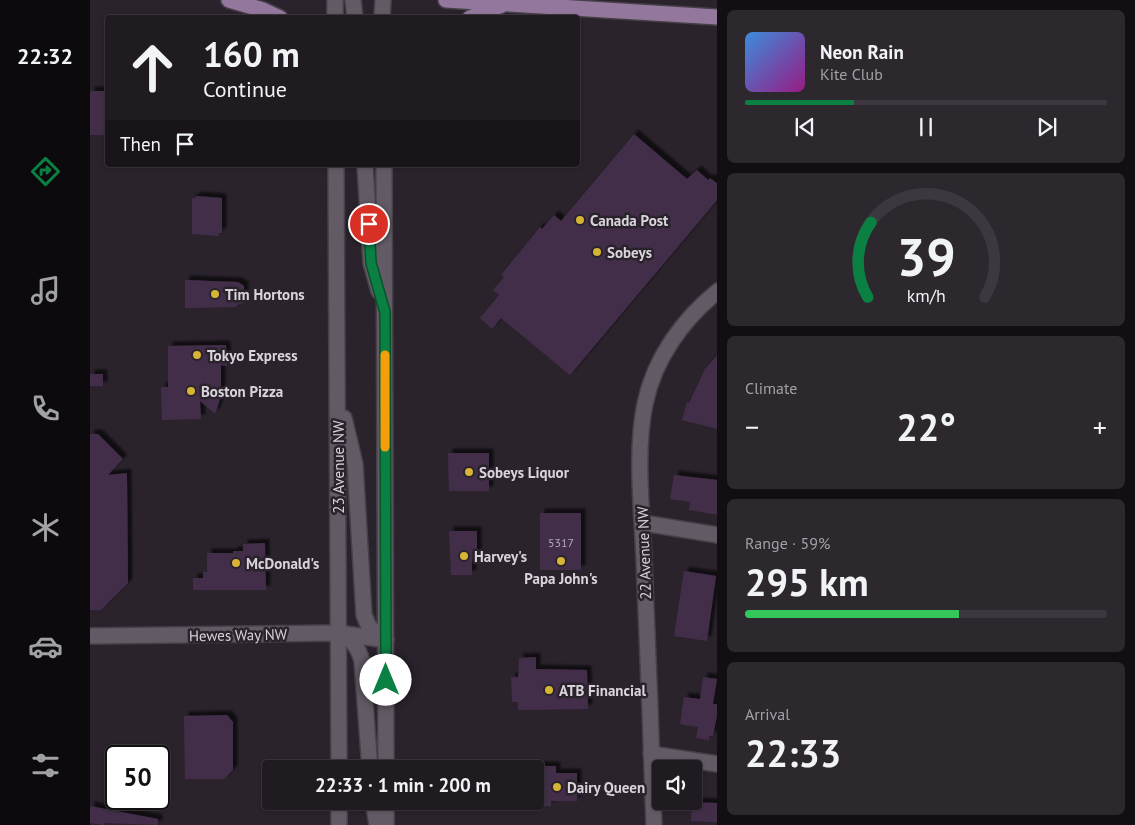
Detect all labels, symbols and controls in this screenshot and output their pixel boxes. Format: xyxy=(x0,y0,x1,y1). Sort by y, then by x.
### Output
text: 160 m xyxy=(203,31,300,77)
icon: ahead xyxy=(120,35,185,100)
text: Neon Rain xyxy=(820,40,904,64)
text: 22:32 xyxy=(17,42,73,70)
text: Kite Club xyxy=(820,64,883,84)
text: Continue xyxy=(203,75,287,103)
icon: previous xyxy=(791,113,819,141)
icon: pause xyxy=(912,113,940,141)
icon: next xyxy=(1033,113,1061,141)
icon: arrive xyxy=(171,130,199,158)
text: Then xyxy=(120,132,161,156)
icon: directions xyxy=(28,154,63,189)
pin xyxy=(348,203,390,245)
icon: arrive xyxy=(355,210,383,238)
place label: Canada Post xyxy=(590,211,669,230)
marker: Canada Post xyxy=(574,214,586,226)
text: 39 xyxy=(897,223,955,290)
place label: Sobeys xyxy=(607,243,652,262)
marker: Sobeys xyxy=(591,246,603,258)
icon: music xyxy=(28,273,63,308)
text: km/h xyxy=(906,284,946,307)
place label: Tim Hortons xyxy=(225,285,305,304)
marker: Tim Hortons xyxy=(209,288,221,300)
place label: Tokyo Express xyxy=(207,346,298,365)
marker: Tokyo Express xyxy=(191,349,203,361)
text: Climate xyxy=(745,378,797,398)
place label: Boston Pizza xyxy=(201,382,283,401)
marker: Boston Pizza xyxy=(185,385,197,397)
icon: phone xyxy=(28,391,63,426)
text: 22° xyxy=(896,402,956,451)
text: − xyxy=(745,408,759,445)
text: + xyxy=(1093,408,1107,445)
street label: 23 Avenue NW xyxy=(329,420,348,514)
place label: Sobeys Liquor xyxy=(479,463,570,482)
marker: Sobeys Liquor xyxy=(463,466,475,478)
street label: 22 Avenue NW xyxy=(633,506,655,600)
icon: climate xyxy=(28,510,63,545)
text: Range · 59% xyxy=(745,533,830,553)
house number: 5317 xyxy=(548,535,574,550)
place label: Harvey's xyxy=(474,547,527,566)
marker: Harvey's xyxy=(458,550,470,562)
place label: McDonald's xyxy=(246,554,319,573)
marker: Papa John's xyxy=(555,555,567,567)
marker: McDonald's xyxy=(230,557,242,569)
text: 295 km xyxy=(745,557,869,606)
place label: Papa John's xyxy=(524,569,598,588)
street label: Hewes Way NW xyxy=(189,625,288,645)
icon: car xyxy=(28,629,63,664)
position arrow xyxy=(359,653,411,705)
place label: ATB Financial xyxy=(559,681,647,700)
marker: ATB Financial xyxy=(543,684,555,696)
text: Arrival xyxy=(745,704,790,724)
text: 22:33 xyxy=(745,728,841,777)
speed limit sign: 50 xyxy=(105,745,170,810)
icon: filters xyxy=(28,748,63,783)
map controls xyxy=(652,760,702,810)
button: sound xyxy=(652,760,702,810)
text: 22:33 · 1 min · 200 m xyxy=(315,773,491,797)
place label: Dairy Queen xyxy=(567,778,645,797)
marker: Dairy Queen xyxy=(551,781,563,793)

